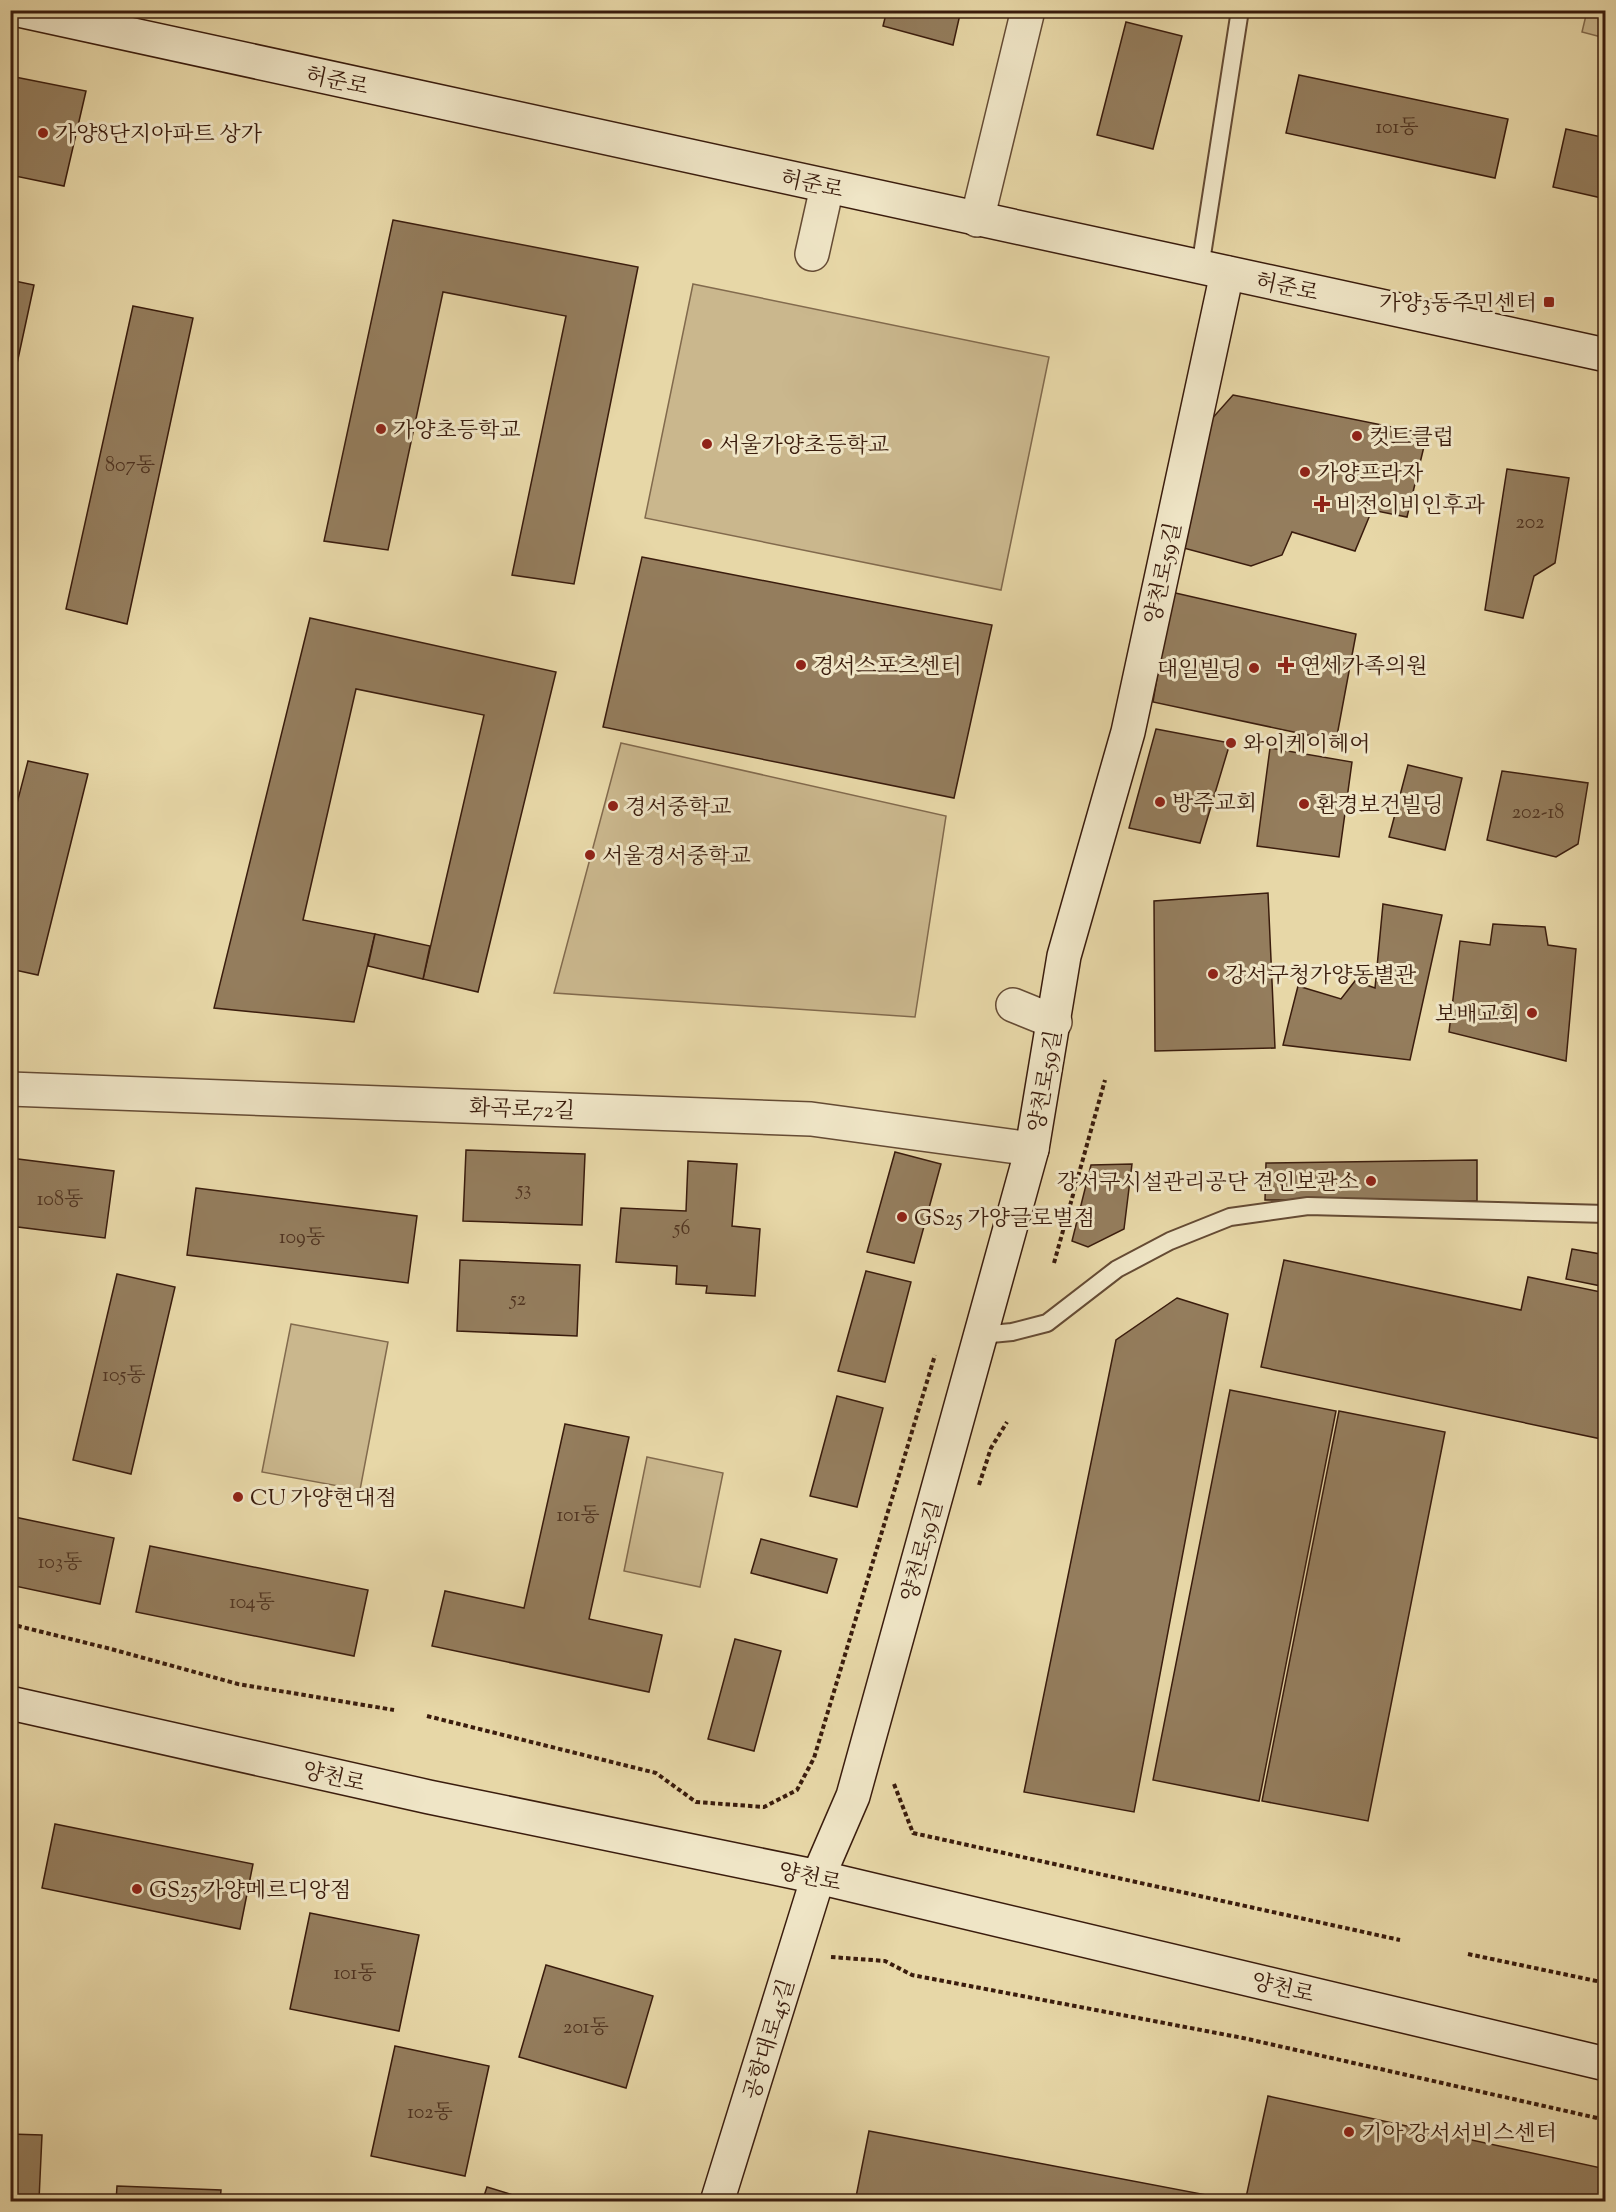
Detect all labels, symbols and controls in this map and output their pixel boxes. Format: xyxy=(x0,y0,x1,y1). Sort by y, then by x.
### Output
street label: 허준로 xyxy=(302,61,371,105)
house number: 101동 xyxy=(1375,114,1419,143)
place label: 가양8단지아파트 상가 xyxy=(55,120,263,152)
marker: 가양8단지아파트 상가 xyxy=(36,126,50,140)
street label: 허준로 xyxy=(777,164,846,208)
street label: 허준로 xyxy=(1252,267,1321,311)
place label: 가양3동주민센터 xyxy=(1379,289,1537,321)
marker: 가양3동주민센터 xyxy=(1542,295,1556,309)
place label: 가양초등학교 xyxy=(393,416,521,448)
marker: 가양초등학교 xyxy=(374,422,388,436)
place label: 컷트클럽 xyxy=(1369,423,1454,455)
marker: 컷트클럽 xyxy=(1350,429,1364,443)
place label: 서울가양초등학교 xyxy=(719,431,889,463)
marker: 서울가양초등학교 xyxy=(700,437,714,451)
house number: 807동 xyxy=(105,452,155,481)
place label: 가양프라자 xyxy=(1317,459,1424,491)
marker: 가양프라자 xyxy=(1298,465,1312,479)
place label: 비전이비인후과 xyxy=(1336,491,1486,523)
marker: 비전이비인후과 xyxy=(1313,495,1331,513)
house number: 202 xyxy=(1515,509,1545,538)
street label: 양천로59길 xyxy=(1139,520,1191,627)
place label: 경서스포츠센터 xyxy=(813,652,962,684)
place label: 연세가족의원 xyxy=(1300,652,1428,684)
place label: 대일빌딩 xyxy=(1157,655,1242,687)
marker: 연세가족의원 xyxy=(1277,656,1295,674)
marker: 경서스포츠센터 xyxy=(794,658,808,672)
marker: 대일빌딩 xyxy=(1247,661,1261,675)
place label: 와이케이헤어 xyxy=(1243,730,1371,762)
marker: 와이케이헤어 xyxy=(1224,736,1238,750)
place label: 방주교회 xyxy=(1172,789,1257,821)
place label: 환경보건빌딩 xyxy=(1316,791,1444,823)
place label: 경서중학교 xyxy=(625,793,731,825)
marker: 방주교회 xyxy=(1153,795,1167,809)
marker: 환경보건빌딩 xyxy=(1297,797,1311,811)
marker: 경서중학교 xyxy=(606,799,620,813)
house number: 202-18 xyxy=(1512,799,1564,828)
place label: 서울경서중학교 xyxy=(602,842,751,874)
marker: 서울경서중학교 xyxy=(583,848,597,862)
place label: 강서구청가양동별관 xyxy=(1225,961,1417,993)
marker: 강서구청가양동별관 xyxy=(1206,967,1220,981)
place label: 보배교회 xyxy=(1435,1000,1520,1032)
marker: 보배교회 xyxy=(1525,1006,1539,1020)
street label: 양천로59길 xyxy=(1022,1028,1072,1135)
street label: 화곡로72길 xyxy=(468,1093,575,1129)
place label: 강서구시설관리공단 견인보관소 xyxy=(1057,1168,1359,1200)
marker: 강서구시설관리공단 견인보관소 xyxy=(1364,1174,1378,1188)
house number: 53 xyxy=(516,1176,531,1205)
house number: 108동 xyxy=(37,1186,83,1215)
place label: GS25 가양글로벌점 xyxy=(914,1204,1095,1236)
marker: GS25 가양글로벌점 xyxy=(895,1210,909,1224)
house number: 56 xyxy=(673,1215,690,1244)
house number: 109동 xyxy=(279,1224,325,1253)
house number: 52 xyxy=(509,1286,526,1315)
house number: 105동 xyxy=(102,1362,146,1391)
place label: CU 가양현대점 xyxy=(250,1484,397,1516)
marker: CU 가양현대점 xyxy=(231,1490,245,1504)
street label: 양천로59길 xyxy=(895,1498,953,1606)
house number: 101동 xyxy=(556,1502,600,1531)
house number: 103동 xyxy=(38,1549,82,1578)
house number: 104동 xyxy=(229,1589,275,1618)
street label: 양천로 xyxy=(299,1756,368,1802)
street label: 양천로 xyxy=(775,1857,844,1901)
place label: GS25 가양메르디앙점 xyxy=(149,1876,351,1908)
marker: GS25 가양메르디앙점 xyxy=(130,1882,144,1896)
house number: 101동 xyxy=(333,1960,377,1989)
street label: 양천로 xyxy=(1248,1967,1317,2013)
street label: 공항대로45길 xyxy=(737,1975,804,2104)
house number: 201동 xyxy=(563,2014,609,2043)
house number: 102동 xyxy=(407,2099,453,2128)
place label: 기아 강서서비스센터 xyxy=(1361,2119,1557,2151)
marker: 기아 강서서비스센터 xyxy=(1342,2125,1356,2139)

